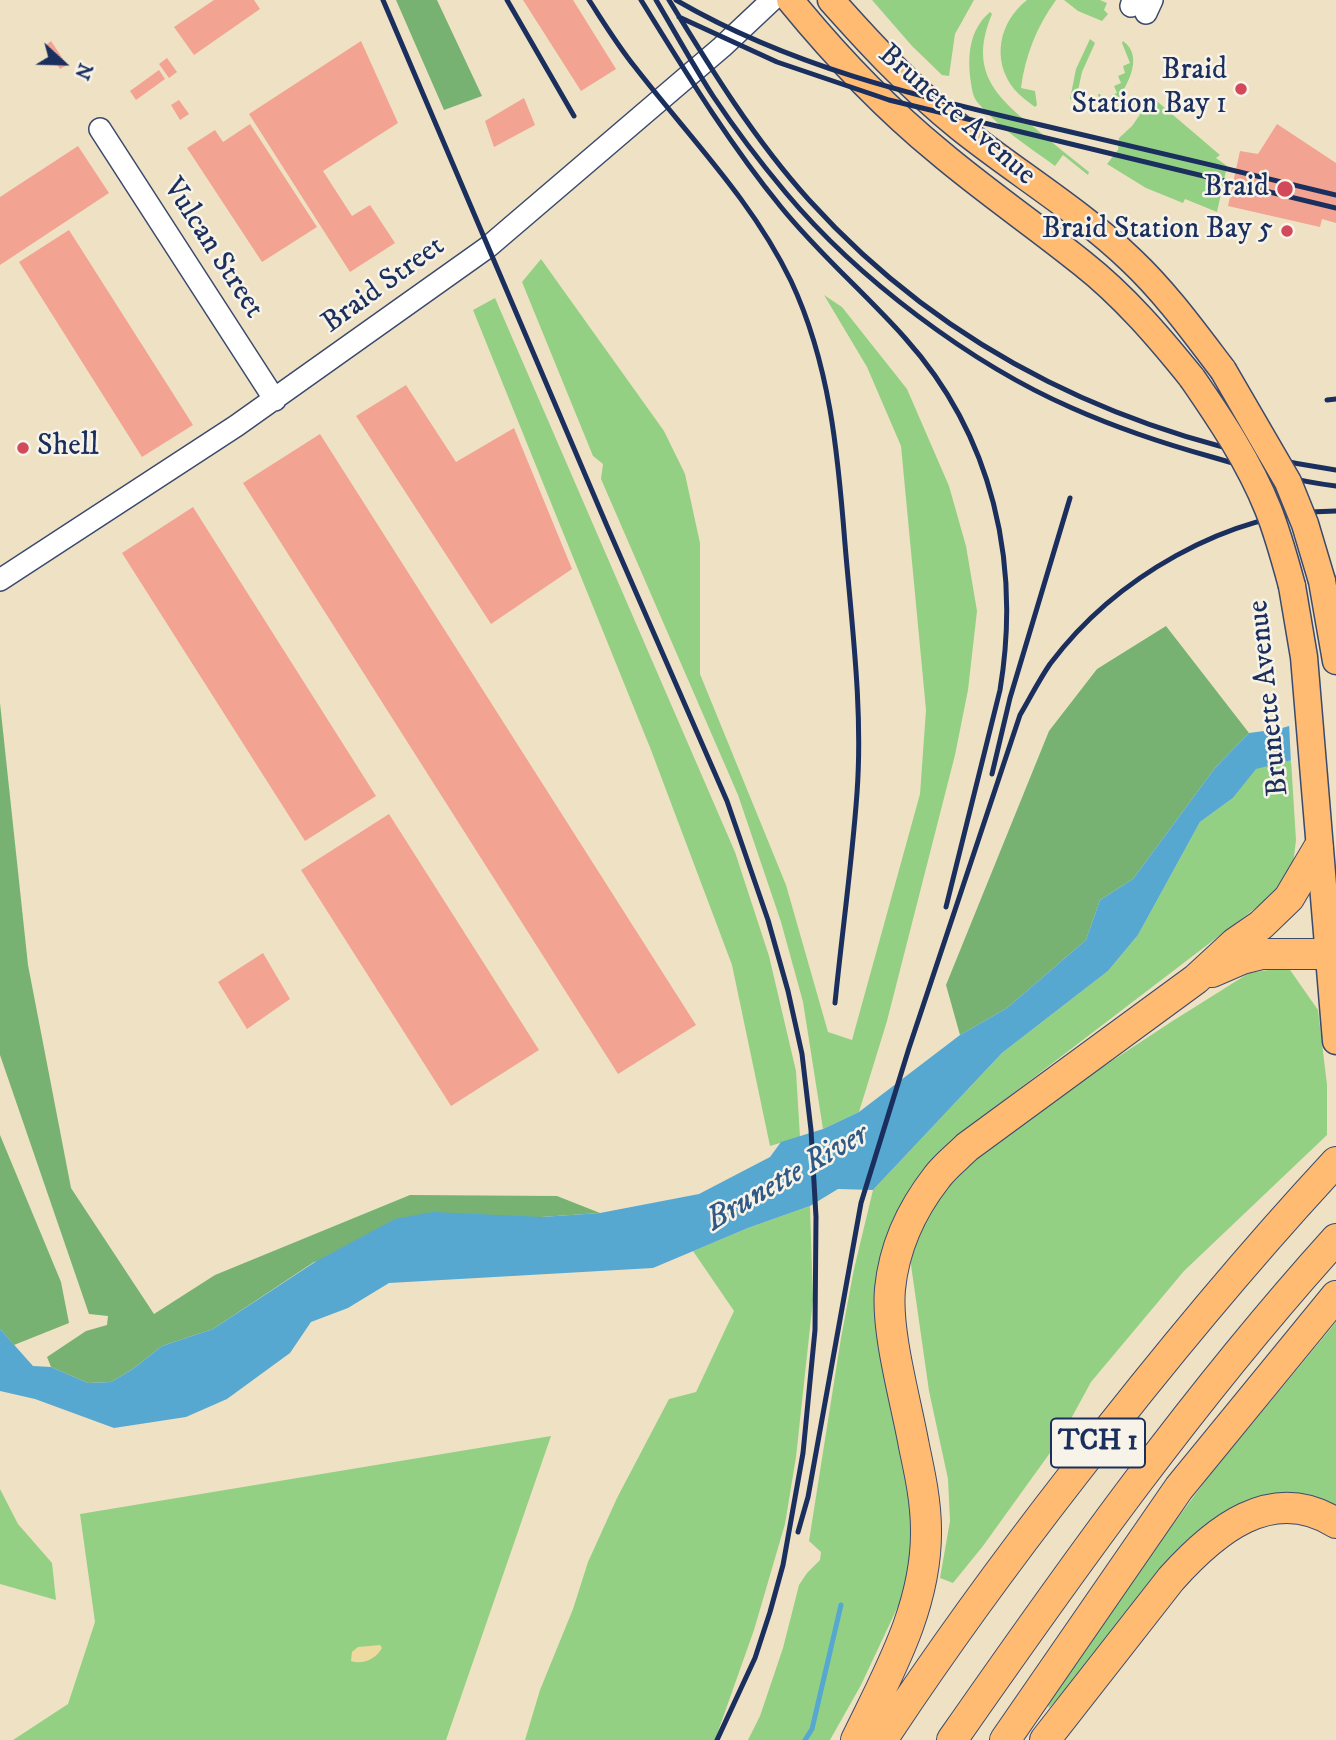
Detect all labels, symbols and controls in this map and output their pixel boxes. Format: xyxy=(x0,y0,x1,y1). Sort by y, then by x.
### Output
north arrow xyxy=(28,28,98,98)
street label: Brunette Avenue xyxy=(870,38,1042,194)
place label: Braid Station Bay 1 xyxy=(1072,54,1227,124)
text: N xyxy=(69,60,97,83)
marker: Braid Station Bay 1 xyxy=(1233,81,1249,97)
place label: Braid xyxy=(1204,171,1269,207)
street label: Vulcan Street xyxy=(153,172,271,326)
marker: Braid xyxy=(1275,179,1295,199)
place label: Braid Station Bay 5 xyxy=(1042,213,1273,249)
marker: Braid Station Bay 5 xyxy=(1279,223,1295,239)
street label: Braid Street xyxy=(316,229,452,343)
place label: Shell xyxy=(37,430,99,466)
marker: Shell xyxy=(15,440,31,456)
street label: Brunette Avenue xyxy=(1242,598,1298,798)
water label: Brunette River xyxy=(700,1117,876,1241)
road number: TCH 1 xyxy=(1051,1418,1145,1468)

